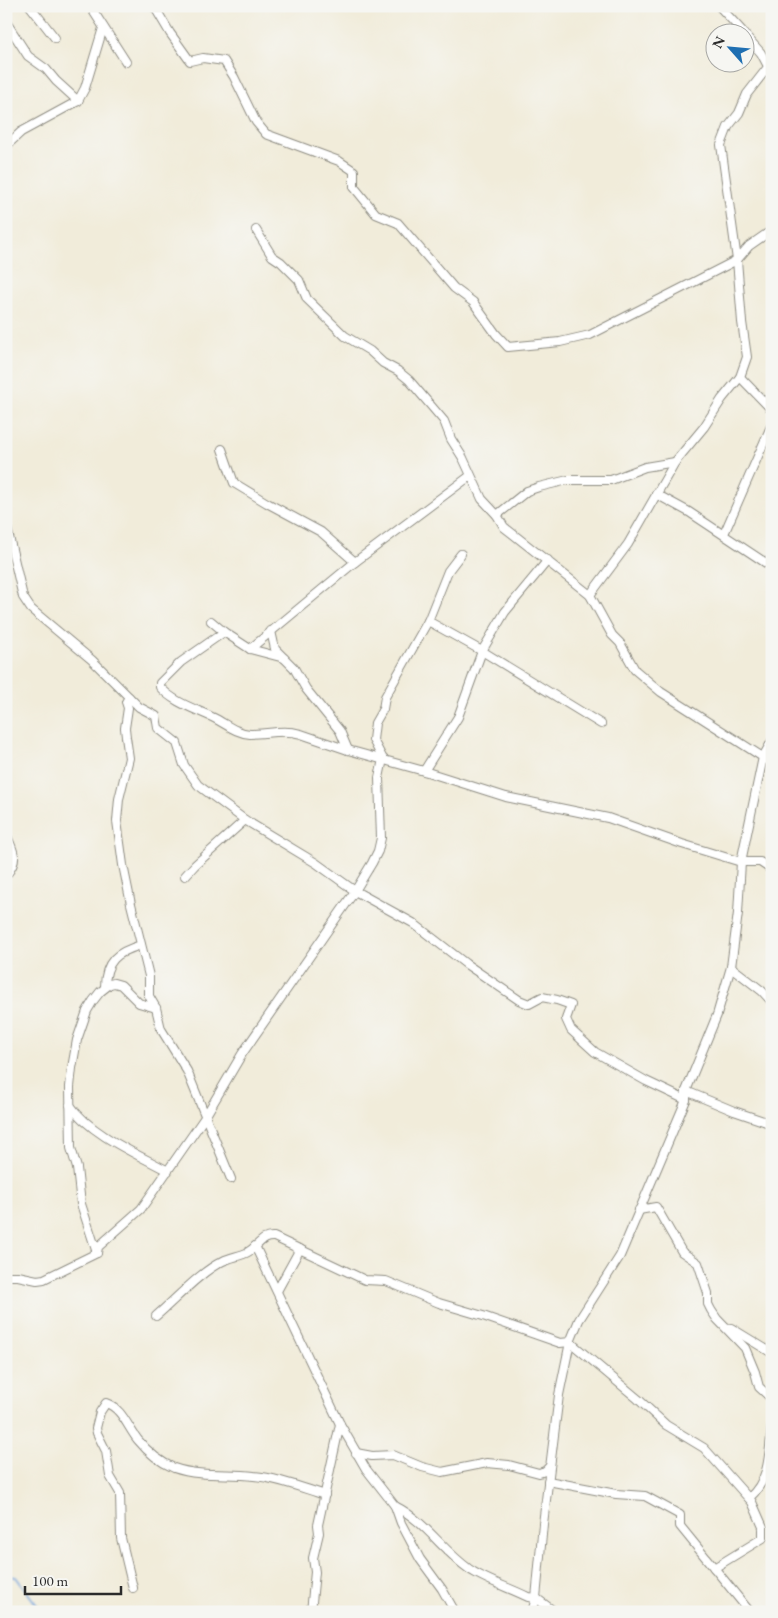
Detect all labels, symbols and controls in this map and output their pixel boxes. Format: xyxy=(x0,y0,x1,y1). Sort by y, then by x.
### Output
north arrow xyxy=(706,22,756,72)
text: N xyxy=(708,32,729,51)
scale bar xyxy=(25,1563,121,1595)
text: 100 m xyxy=(32,1571,69,1590)

